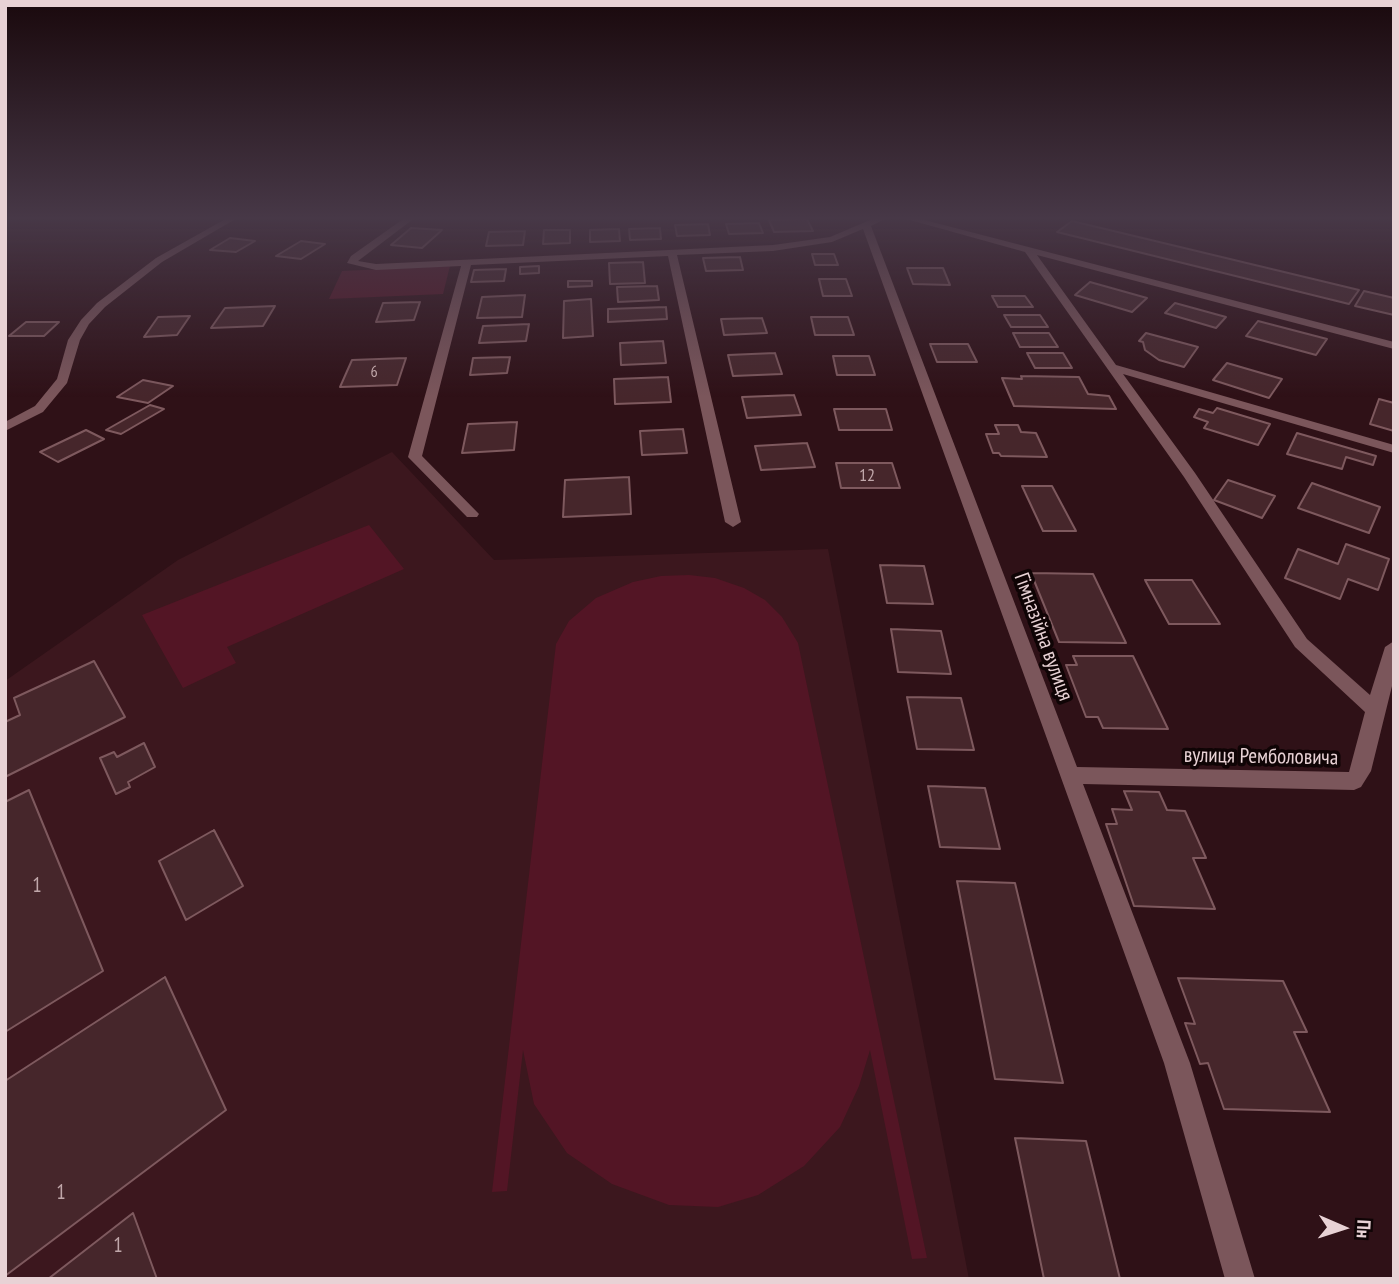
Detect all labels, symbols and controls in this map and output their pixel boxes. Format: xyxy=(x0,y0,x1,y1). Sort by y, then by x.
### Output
house number: 6 xyxy=(370,362,378,382)
house number: 12 xyxy=(859,465,875,487)
street label: Гімназійна вулиця xyxy=(1008,570,1078,704)
street label: вулиця Ремболовича xyxy=(1184,743,1338,771)
house number: 1 xyxy=(32,873,42,899)
house number: 1 xyxy=(56,1180,66,1206)
north arrow xyxy=(1308,1193,1378,1263)
text: Пн xyxy=(1352,1219,1376,1239)
house number: 1 xyxy=(113,1233,123,1259)

